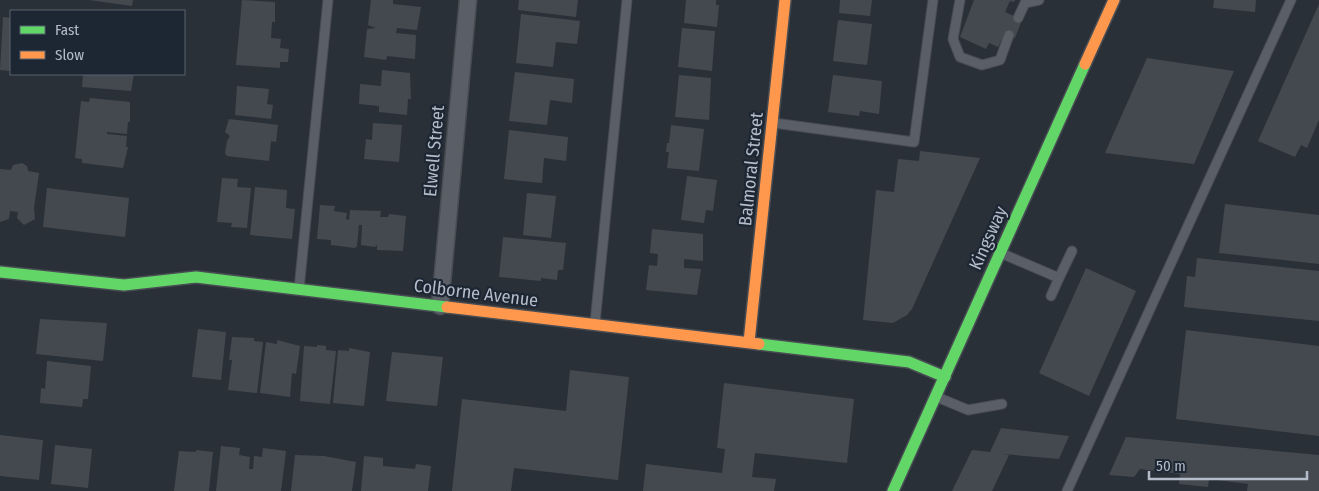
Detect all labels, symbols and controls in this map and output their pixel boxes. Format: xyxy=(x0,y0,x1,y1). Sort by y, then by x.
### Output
legend xyxy=(10,10,185,75)
text: Fast xyxy=(55,21,79,39)
text: Slow xyxy=(55,46,84,64)
street label: Elwell Street xyxy=(419,104,449,198)
street label: Balmoral Street xyxy=(734,111,768,227)
street label: Kingsway xyxy=(964,203,1012,273)
street label: Colborne Avenue xyxy=(413,274,539,312)
scale bar xyxy=(1149,448,1306,480)
text: 50 m xyxy=(1156,457,1186,475)

